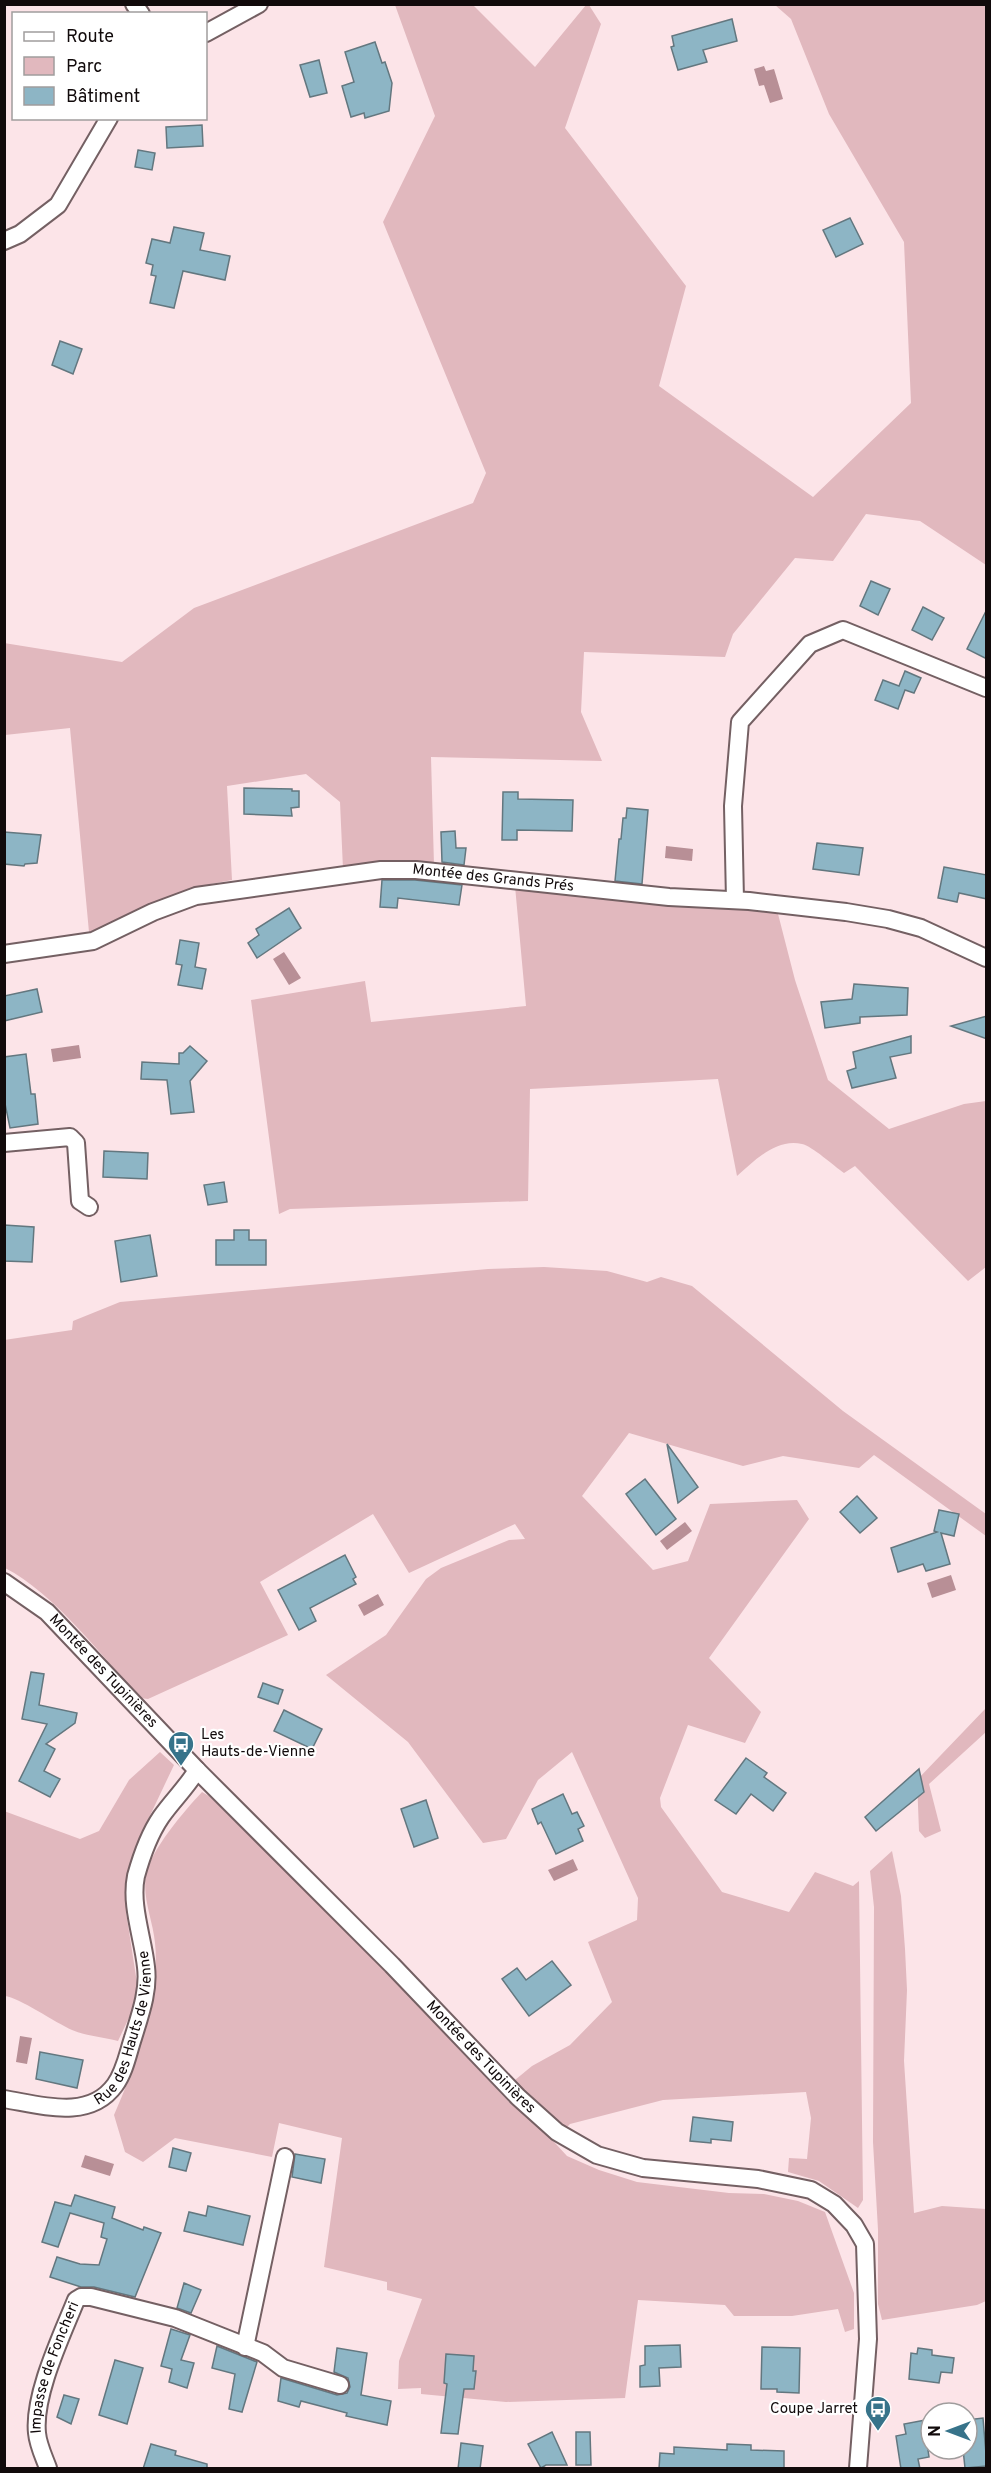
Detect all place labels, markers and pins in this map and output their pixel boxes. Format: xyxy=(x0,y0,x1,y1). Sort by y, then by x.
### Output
place label: Les Hauts-de-Vienne xyxy=(201,1726,315,1762)
bus stop icon: Les Hauts-de-Vienne xyxy=(166,1729,196,1767)
bus stop icon: Coupe Jarret xyxy=(863,2394,893,2432)
place label: Coupe Jarret xyxy=(770,2400,858,2419)

